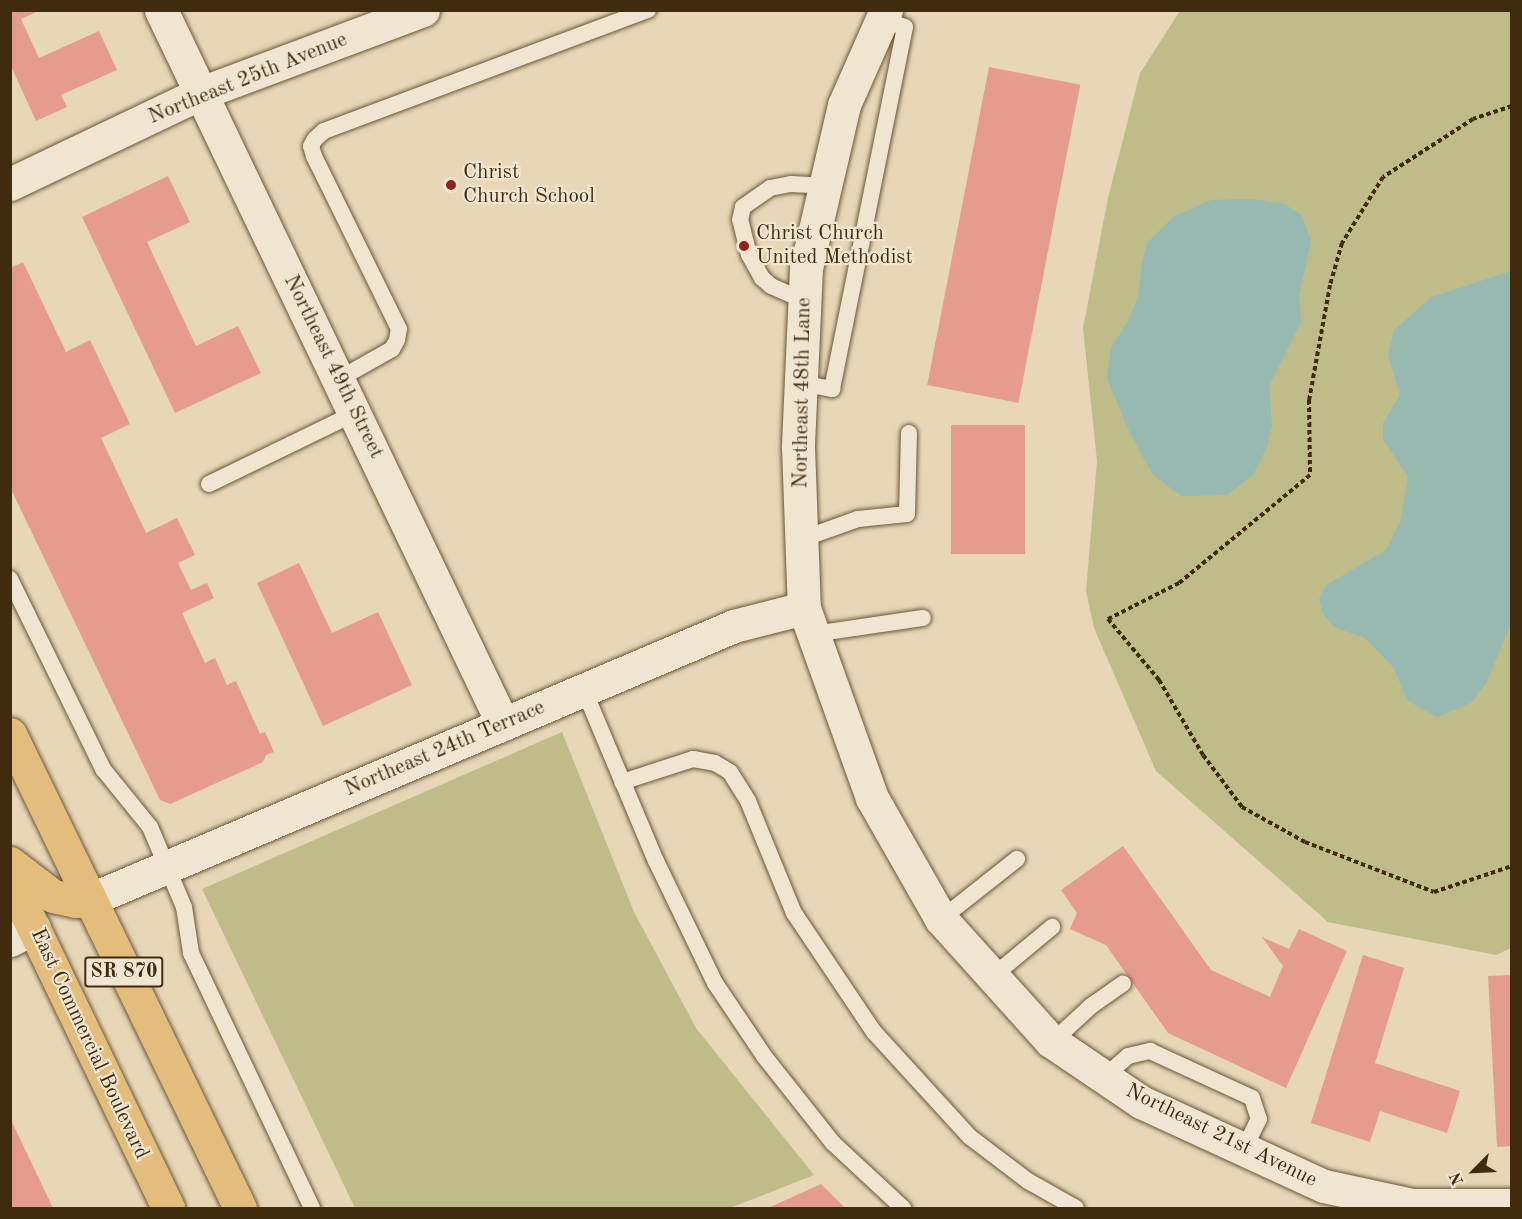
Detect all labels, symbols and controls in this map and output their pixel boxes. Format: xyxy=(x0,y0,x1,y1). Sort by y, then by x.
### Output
street label: Northeast 25th Avenue xyxy=(145,28,351,130)
place label: Christ Church School xyxy=(463,160,595,210)
marker: Christ Church School xyxy=(444,178,458,192)
place label: Christ Church United Methodist xyxy=(756,221,913,271)
marker: Christ Church United Methodist xyxy=(737,239,751,253)
street label: Northeast 49th Street xyxy=(278,271,388,463)
street label: Northeast 48th Lane xyxy=(789,297,817,489)
street label: Northeast 24th Terrace xyxy=(341,695,549,803)
street label: East Commercial Boulevard xyxy=(24,925,154,1163)
road number: SR 870 xyxy=(84,955,164,989)
street label: Northeast 21st Avenue xyxy=(1121,1079,1321,1193)
north arrow xyxy=(1444,1141,1504,1201)
text: N xyxy=(1448,1169,1467,1187)

